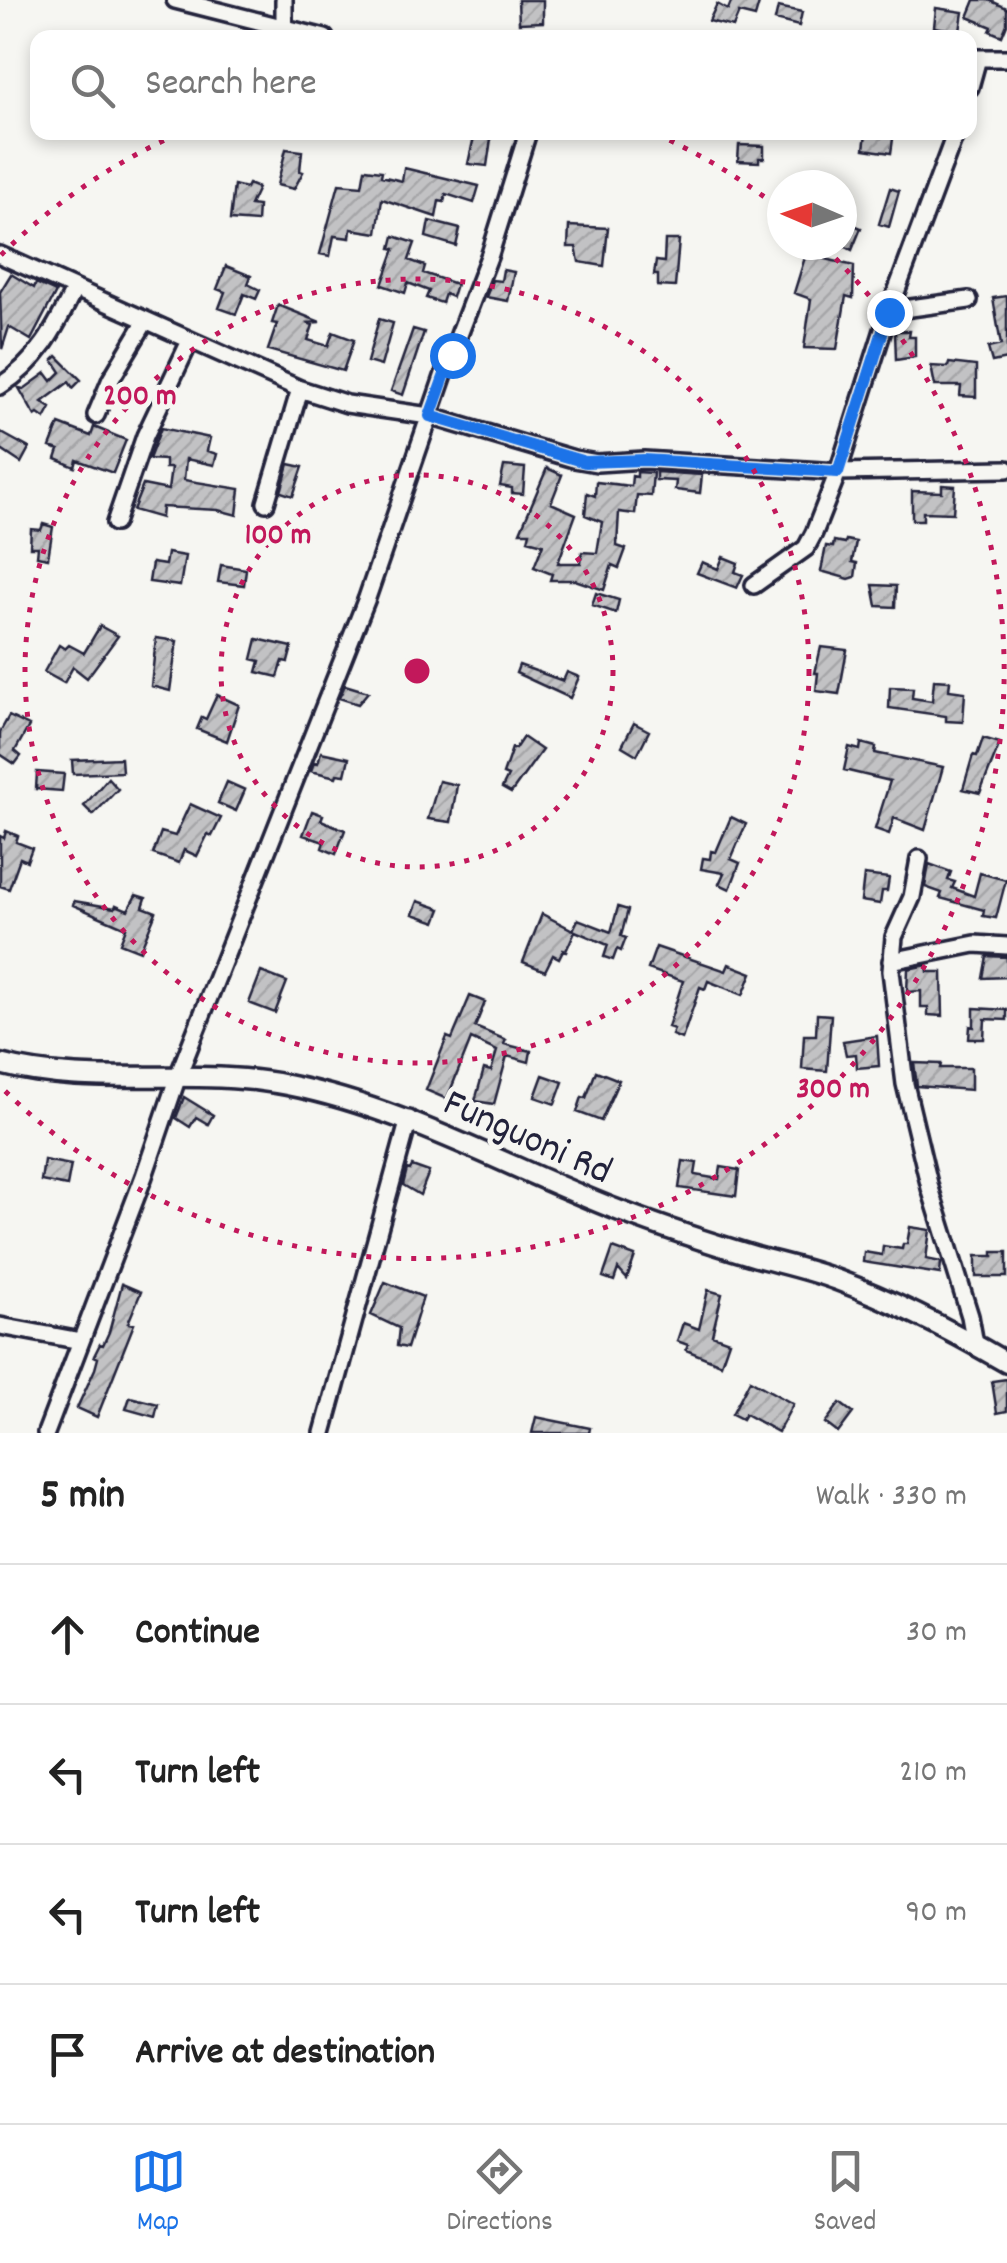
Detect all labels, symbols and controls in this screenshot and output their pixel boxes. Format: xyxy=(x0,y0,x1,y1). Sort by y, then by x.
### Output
search box xyxy=(30,30,977,140)
icon: search xyxy=(65,58,120,113)
text: Search here xyxy=(145,58,317,113)
north arrow xyxy=(767,170,857,260)
route end xyxy=(867,290,913,336)
route start xyxy=(430,333,476,379)
text: 200 m xyxy=(103,377,177,420)
text: 100 m xyxy=(245,516,311,559)
centre of rings xyxy=(399,653,435,689)
text: 300 m xyxy=(796,1070,870,1113)
street label: Funguoni Rd xyxy=(433,1077,620,1202)
text: 5 min xyxy=(40,1468,125,1528)
text: Walk · 330 m xyxy=(816,1475,967,1521)
icon: ahead xyxy=(40,1607,95,1662)
text: Continue xyxy=(135,1607,260,1662)
text: 30 m xyxy=(906,1611,967,1657)
icon: left xyxy=(40,1747,95,1802)
text: Turn left xyxy=(135,1747,260,1802)
text: 210 m xyxy=(899,1751,967,1797)
icon: left xyxy=(40,1887,95,1942)
text: Turn left xyxy=(135,1887,260,1942)
text: 90 m xyxy=(906,1891,967,1937)
icon: arrive xyxy=(40,2027,95,2082)
text: Arrive at destination xyxy=(135,2027,435,2082)
tab: Map xyxy=(131,2144,186,2244)
tab: Directions xyxy=(447,2144,553,2244)
tab: Saved xyxy=(814,2144,876,2244)

